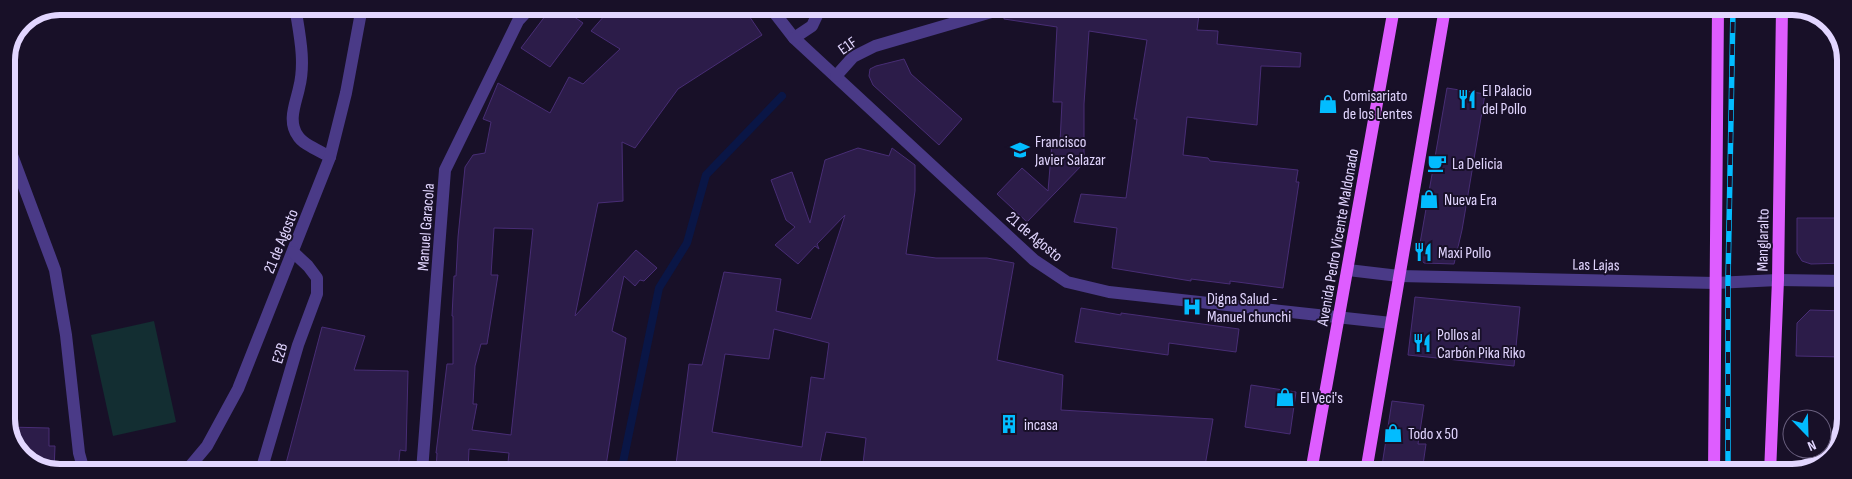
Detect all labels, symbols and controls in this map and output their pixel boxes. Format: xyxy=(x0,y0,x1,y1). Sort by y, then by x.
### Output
street label: E1F xyxy=(835,33,861,59)
place label: El Palacio del Pollo xyxy=(1482,82,1532,119)
place label: Comisariato de los Lentes xyxy=(1343,87,1413,124)
restaurant icon: El Palacio del Pollo xyxy=(1456,88,1478,110)
shop icon: Comisariato de los Lentes xyxy=(1317,93,1339,115)
place label: Francisco Javier Salazar xyxy=(1034,133,1106,170)
school or university icon: Francisco Javier Salazar xyxy=(1009,139,1031,161)
street label: Avenida Pedro Vicente Maldonado xyxy=(1313,147,1363,328)
cafe icon: La Delicia xyxy=(1426,152,1448,174)
place label: La Delicia xyxy=(1452,155,1503,174)
street label: Manuel Garacola xyxy=(414,183,439,272)
shop icon: Nueva Era xyxy=(1418,188,1440,210)
place label: Nueva Era xyxy=(1444,191,1497,210)
street label: 21 de Agosto xyxy=(260,207,303,276)
street label: 21 de Agosto xyxy=(1002,208,1066,266)
street label: Manglaralto xyxy=(1753,208,1774,272)
restaurant icon: Maxi Pollo xyxy=(1412,241,1434,263)
place label: Maxi Pollo xyxy=(1438,244,1491,263)
street label: Las Lajas xyxy=(1572,256,1620,275)
place label: Digna Salud - Manuel chunchi xyxy=(1207,290,1291,327)
hospital icon: Digna Salud - Manuel chunchi xyxy=(1181,296,1203,318)
place label: Pollos al Carbón Pika Riko xyxy=(1437,326,1525,363)
restaurant icon: Pollos al Carbón Pika Riko xyxy=(1411,332,1433,354)
street label: E2B xyxy=(268,341,292,366)
shop icon: El Veci's xyxy=(1274,386,1296,408)
place label: El Veci's xyxy=(1300,389,1343,408)
north arrow xyxy=(1782,409,1832,459)
building icon: incasa xyxy=(998,413,1020,435)
place label: incasa xyxy=(1024,416,1058,435)
shop icon: Todo x 50 xyxy=(1382,422,1404,444)
place label: Todo x 50 xyxy=(1408,425,1458,444)
text: N xyxy=(1805,436,1819,455)

